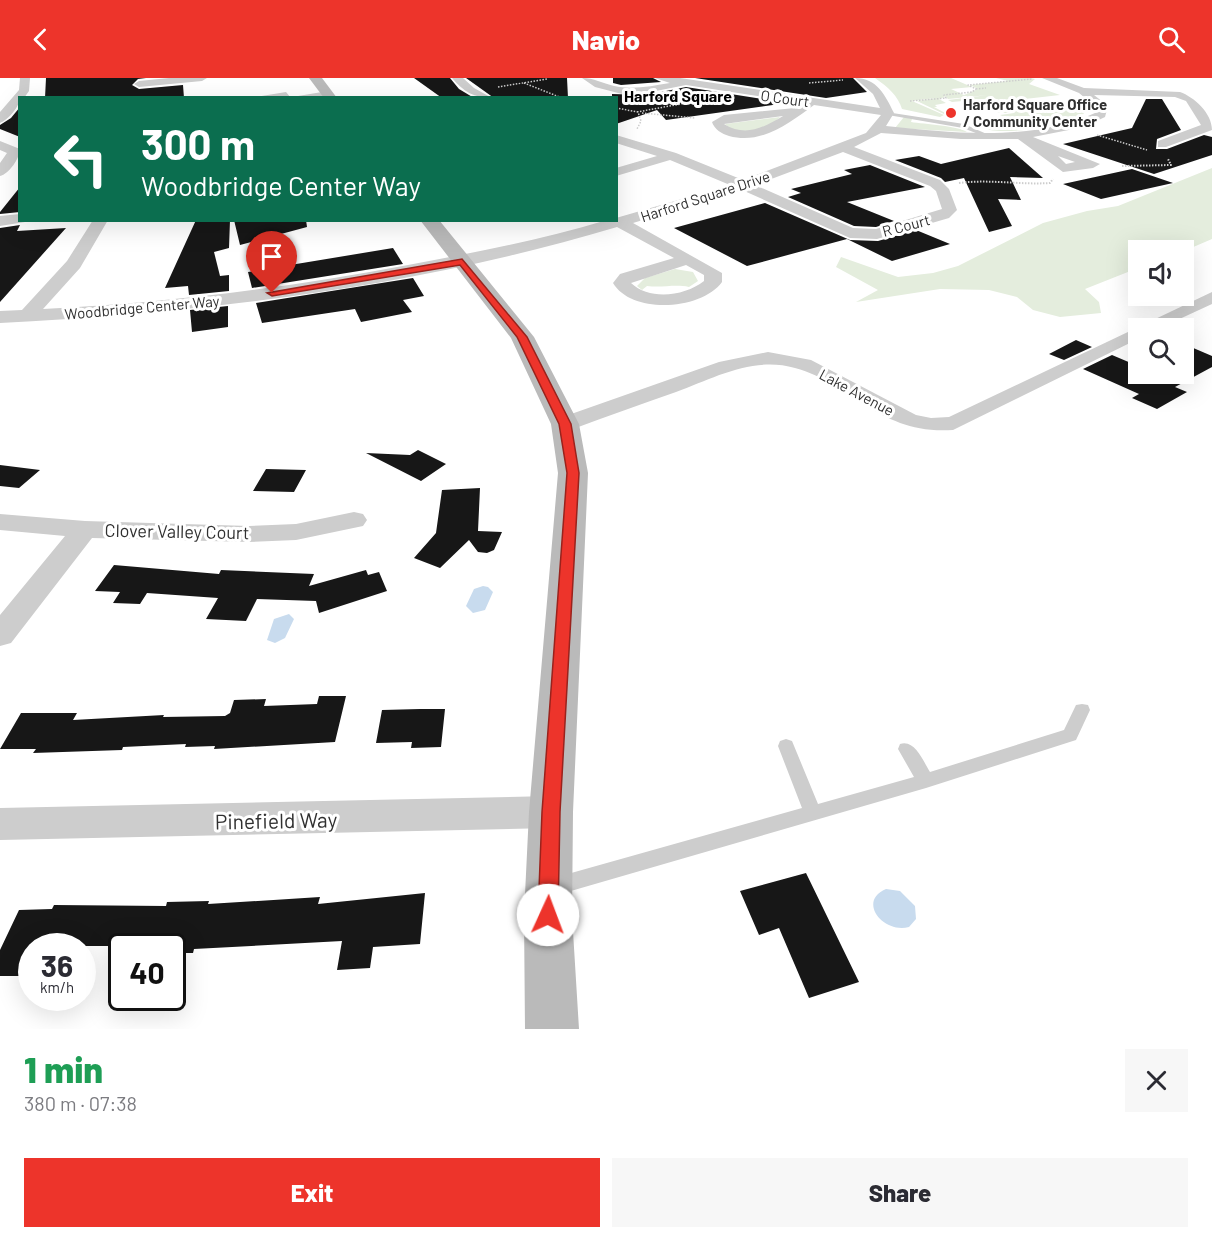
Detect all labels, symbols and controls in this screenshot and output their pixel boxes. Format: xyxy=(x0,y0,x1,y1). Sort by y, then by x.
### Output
icon: back xyxy=(24,23,57,56)
text: Navio xyxy=(572,23,640,55)
icon: search xyxy=(1155,23,1188,56)
district label: Harford Square xyxy=(624,86,732,105)
street label: O Court xyxy=(760,86,810,110)
place label: Harford Square Office / Community Center xyxy=(963,95,1107,130)
marker: Harford Square Office / Community Center xyxy=(944,106,958,120)
text: 300 m xyxy=(141,118,255,168)
icon: left xyxy=(42,120,120,198)
street label: Harford Square Drive xyxy=(638,167,772,225)
text: Woodbridge Center Way xyxy=(141,169,421,201)
street label: R Court xyxy=(880,210,932,240)
pin xyxy=(246,231,297,293)
icon: arrive xyxy=(255,240,288,273)
map controls xyxy=(1128,240,1194,384)
button: sound xyxy=(1128,240,1194,306)
street label: Woodbridge Center Way xyxy=(64,291,220,323)
button: search xyxy=(1128,318,1194,384)
street label: Lake Avenue xyxy=(817,365,897,419)
street label: Clover Valley Court xyxy=(104,519,250,543)
street label: Pinefield Way xyxy=(215,806,338,834)
position arrow xyxy=(516,883,580,947)
speed limit sign: 40 xyxy=(108,933,186,1011)
text: 36 xyxy=(41,947,73,983)
text: km/h xyxy=(40,978,74,996)
text: 1 min xyxy=(24,1047,103,1090)
button: close xyxy=(1125,1049,1188,1112)
text: 380 m · 07:38 xyxy=(24,1091,137,1115)
button: Exit xyxy=(24,1158,600,1227)
button: Share xyxy=(612,1158,1188,1227)

